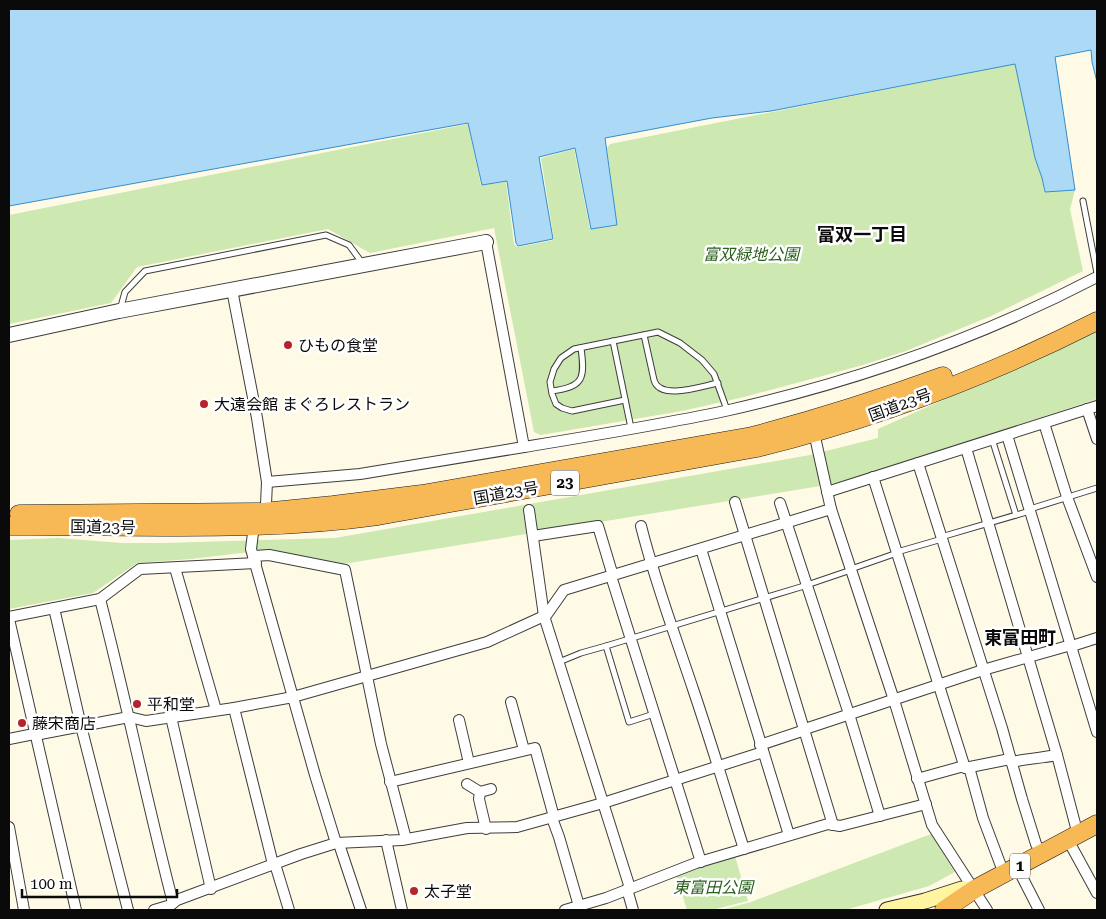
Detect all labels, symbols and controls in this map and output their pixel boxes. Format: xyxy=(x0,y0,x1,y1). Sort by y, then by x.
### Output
district label: 富双一丁目 xyxy=(817,224,907,245)
park label: 富双緑地公園 xyxy=(703,245,801,264)
place label: ひもの食堂 xyxy=(298,336,378,355)
marker: ひもの食堂 xyxy=(282,339,294,351)
street label: 国道23号 xyxy=(866,385,934,425)
place label: 大遠会館 まぐろレストラン xyxy=(214,395,410,414)
marker: 大遠会館 まぐろレストラン xyxy=(198,398,210,410)
road number: 23 xyxy=(551,470,579,496)
street label: 国道23号 xyxy=(472,478,540,508)
street label: 国道23号 xyxy=(70,517,136,537)
district label: 東富田町 xyxy=(984,627,1056,648)
place label: 平和堂 xyxy=(147,695,195,714)
marker: 平和堂 xyxy=(131,698,143,710)
place label: 藤宋商店 xyxy=(32,714,96,733)
marker: 藤宋商店 xyxy=(16,717,28,729)
road number: 1 xyxy=(1010,854,1030,878)
scale bar xyxy=(22,866,178,898)
text: 100 m xyxy=(30,875,73,893)
park label: 東富田公園 xyxy=(673,878,755,897)
place label: 太子堂 xyxy=(424,882,472,901)
marker: 太子堂 xyxy=(408,885,420,897)

